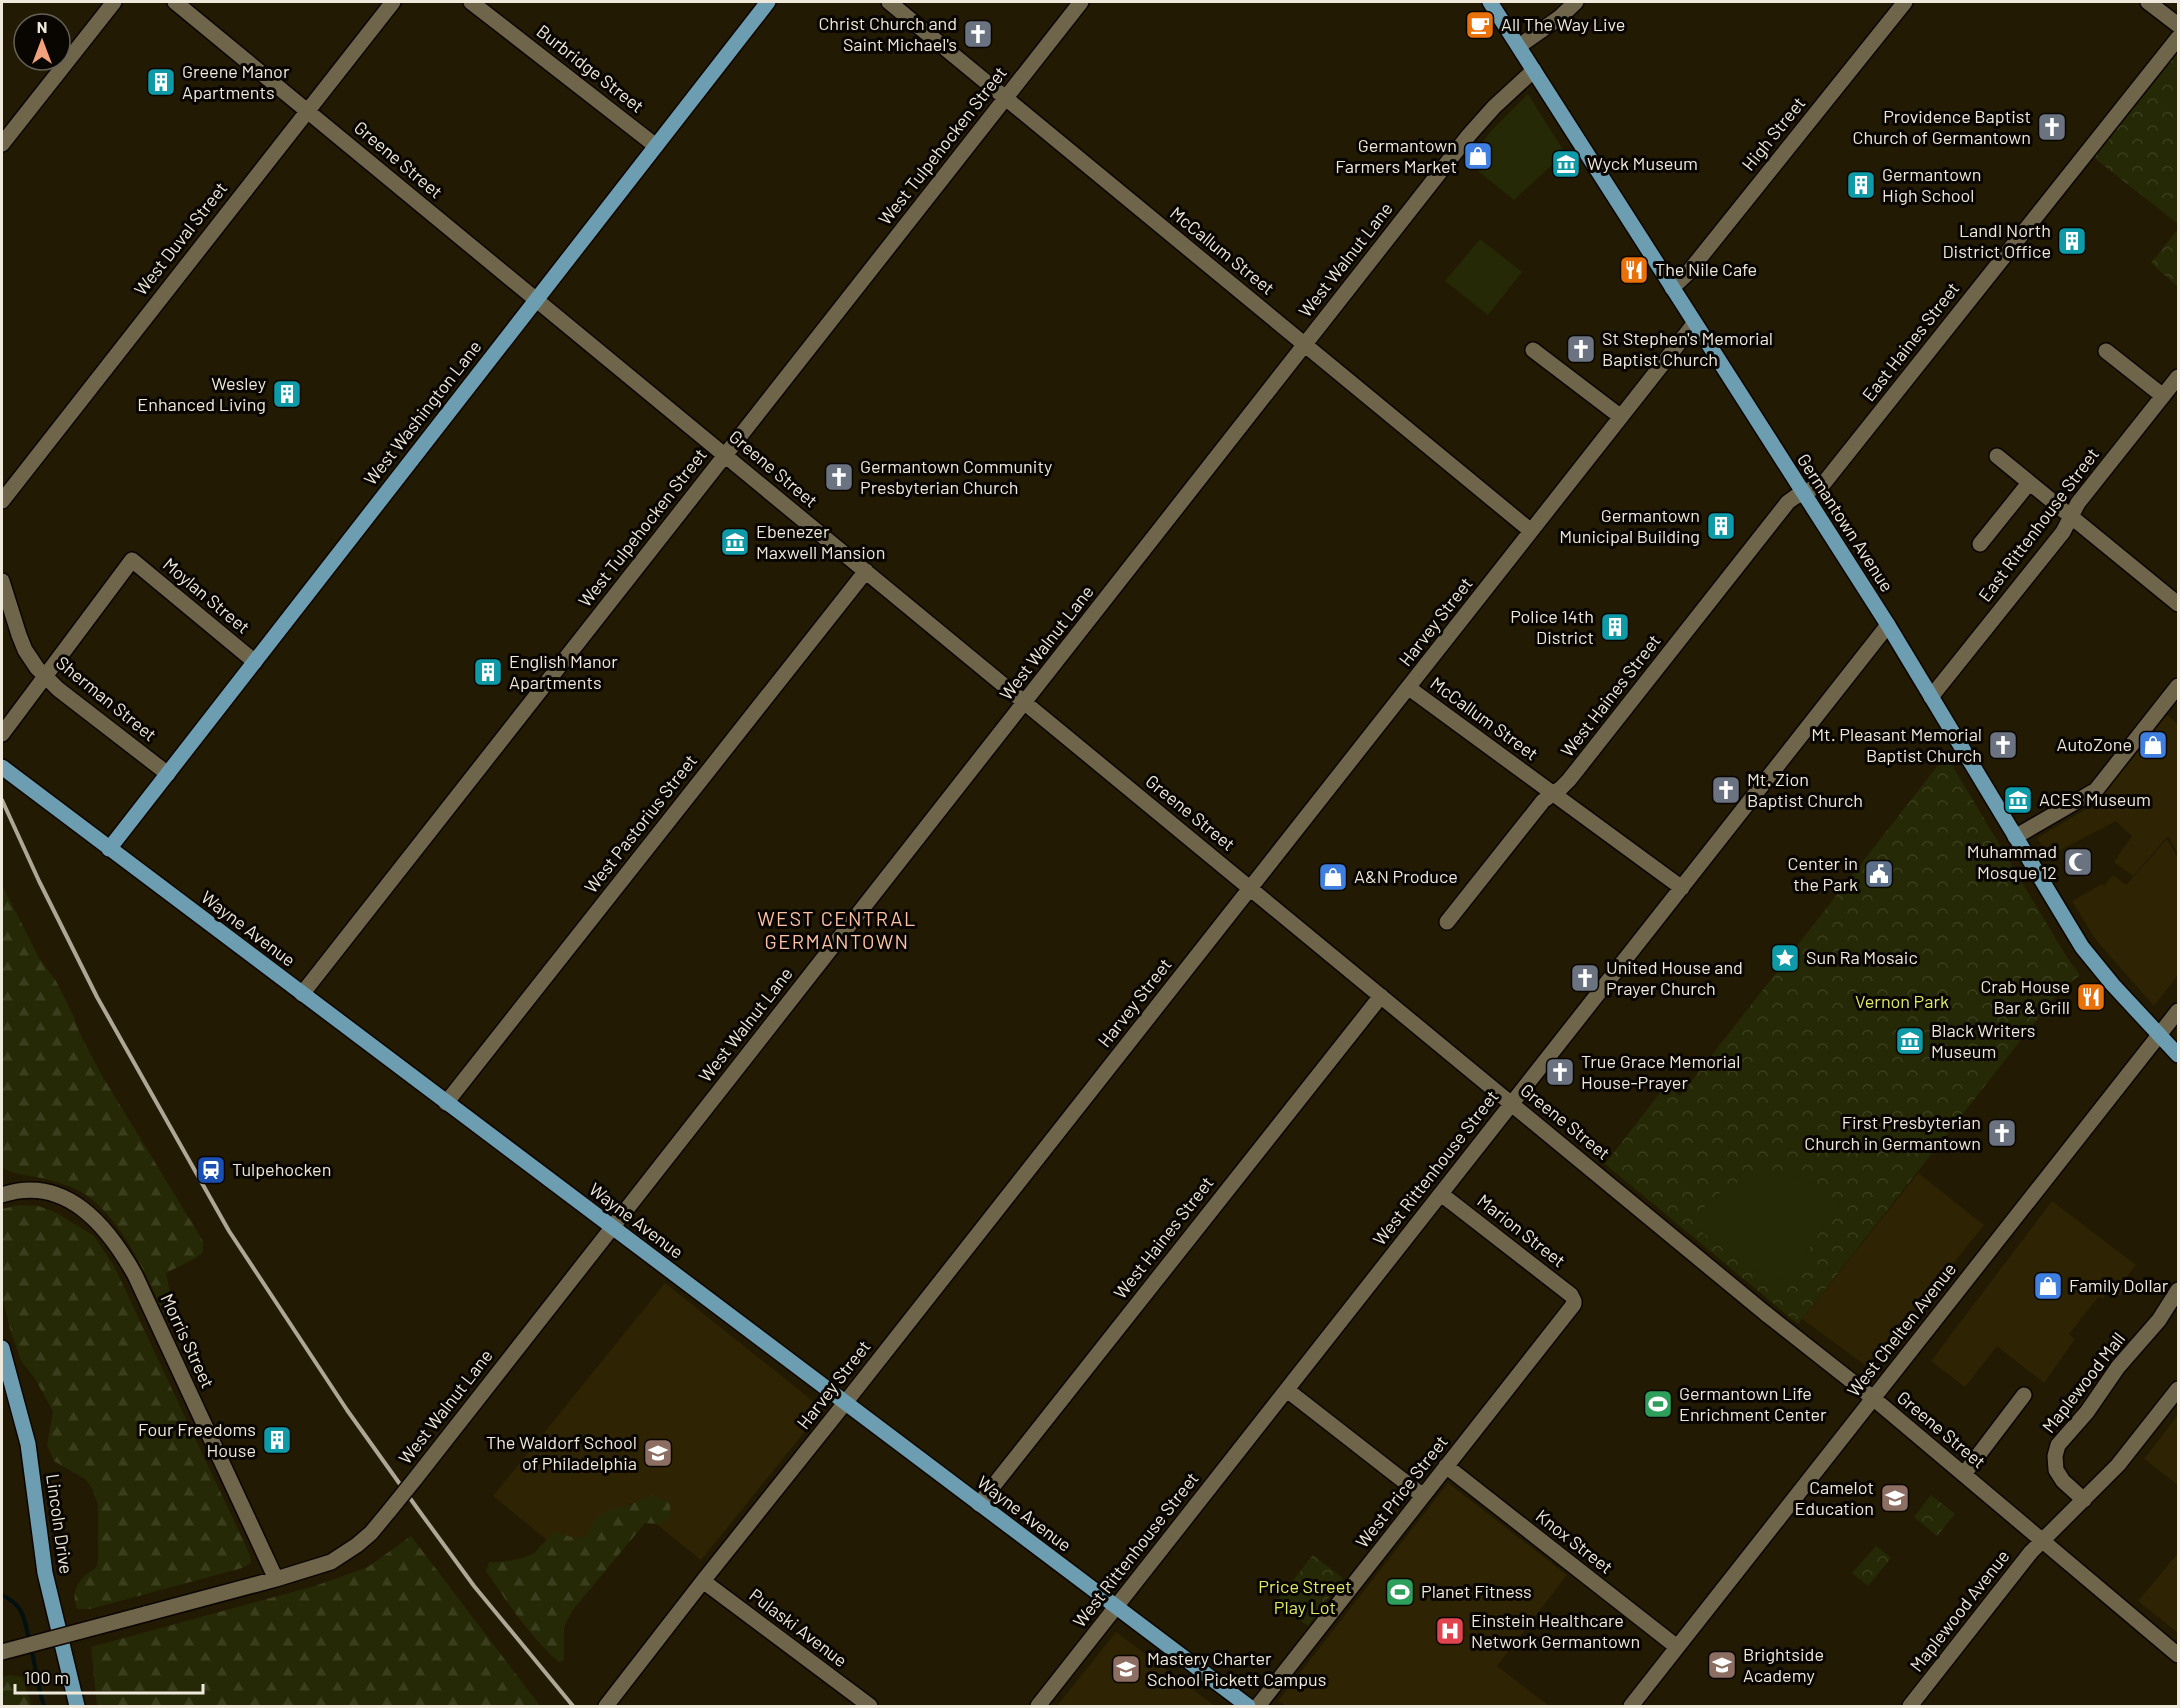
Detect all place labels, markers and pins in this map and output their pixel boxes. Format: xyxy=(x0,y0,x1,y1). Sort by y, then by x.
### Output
cafe icon: All The Way Live xyxy=(1464,9,1496,41)
place label: Christ Church and Saint Michael's xyxy=(818,12,957,55)
place label: All The Way Live xyxy=(1501,13,1625,35)
church icon: Christ Church and Saint Michael's xyxy=(962,18,994,50)
place label: Greene Manor Apartments xyxy=(182,60,290,103)
building icon: Greene Manor Apartments xyxy=(145,66,177,98)
place label: Providence Baptist Church of Germantown xyxy=(1853,105,2031,148)
church icon: Providence Baptist Church of Germantown xyxy=(2036,111,2068,143)
place label: Germantown Farmers Market xyxy=(1335,134,1457,177)
shop icon: Germantown Farmers Market xyxy=(1462,140,1494,172)
museum icon: Wyck Museum xyxy=(1550,148,1582,180)
place label: Wyck Museum xyxy=(1587,152,1698,174)
place label: Germantown High School xyxy=(1882,163,1981,206)
building icon: Germantown High School xyxy=(1845,169,1877,201)
place label: LandI North District Office xyxy=(1942,219,2051,262)
building icon: LandI North District Office xyxy=(2056,225,2088,257)
restaurant icon: The Nile Cafe xyxy=(1618,254,1650,286)
place label: The Nile Cafe xyxy=(1655,258,1757,280)
place label: St Stephen's Memorial Baptist Church xyxy=(1602,327,1773,370)
church icon: St Stephen's Memorial Baptist Church xyxy=(1565,333,1597,365)
place label: Wesley Enhanced Living xyxy=(137,372,266,415)
building icon: Wesley Enhanced Living xyxy=(271,378,303,410)
place label: Germantown Community Presbyterian Church xyxy=(860,455,1052,498)
church icon: Germantown Community Presbyterian Church xyxy=(823,461,855,493)
place label: Germantown Municipal Building xyxy=(1559,504,1700,547)
building icon: Germantown Municipal Building xyxy=(1705,510,1737,542)
place label: Ebenezer Maxwell Mansion xyxy=(756,520,885,563)
museum icon: Ebenezer Maxwell Mansion xyxy=(719,526,751,558)
place label: Police 14th District xyxy=(1510,605,1594,648)
building icon: Police 14th District xyxy=(1599,611,1631,643)
place label: English Manor Apartments xyxy=(509,650,618,693)
building icon: English Manor Apartments xyxy=(472,656,504,688)
place label: Mt. Pleasant Memorial Baptist Church xyxy=(1811,723,1982,766)
church icon: Mt. Pleasant Memorial Baptist Church xyxy=(1987,729,2019,761)
shop icon: AutoZone xyxy=(2137,729,2169,761)
place label: AutoZone xyxy=(2056,733,2132,755)
place label: Mt. Zion Baptist Church xyxy=(1747,768,1863,811)
church icon: Mt. Zion Baptist Church xyxy=(1710,774,1742,806)
museum icon: ACES Museum xyxy=(2002,784,2034,816)
place label: ACES Museum xyxy=(2039,788,2151,810)
place label: Muhammad Mosque 12 xyxy=(1967,840,2057,883)
mosque icon: Muhammad Mosque 12 xyxy=(2062,846,2094,878)
place label: Center in the Park xyxy=(1787,852,1858,895)
public building icon: Center in the Park xyxy=(1863,858,1895,890)
shop icon: A&N Produce xyxy=(1317,861,1349,893)
place label: A&N Produce xyxy=(1354,865,1458,887)
place icon: Sun Ra Mosaic xyxy=(1769,942,1801,974)
place label: Sun Ra Mosaic xyxy=(1806,946,1918,968)
place label: United House and Prayer Church xyxy=(1606,956,1743,999)
church icon: United House and Prayer Church xyxy=(1569,962,1601,994)
place label: Crab House Bar & Grill xyxy=(1980,975,2070,1018)
restaurant icon: Crab House Bar & Grill xyxy=(2075,981,2107,1013)
place label: Black Writers Museum xyxy=(1931,1019,2035,1062)
museum icon: Black Writers Museum xyxy=(1894,1025,1926,1057)
place label: True Grace Memorial House-Prayer xyxy=(1581,1050,1740,1093)
church icon: True Grace Memorial House-Prayer xyxy=(1544,1056,1576,1088)
place label: First Presbyterian Church in Germantown xyxy=(1804,1111,1981,1154)
church icon: First Presbyterian Church in Germantown xyxy=(1986,1117,2018,1149)
station icon: Tulpehocken xyxy=(195,1154,227,1186)
place label: Tulpehocken xyxy=(232,1158,331,1180)
shop icon: Family Dollar xyxy=(2032,1270,2064,1302)
place label: Family Dollar xyxy=(2069,1274,2169,1296)
place label: Germantown Life Enrichment Center xyxy=(1679,1382,1827,1425)
sports icon: Germantown Life Enrichment Center xyxy=(1642,1388,1674,1420)
place label: Four Freedoms House xyxy=(138,1418,256,1461)
building icon: Four Freedoms House xyxy=(261,1424,293,1456)
place label: The Waldorf School of Philadelphia xyxy=(486,1431,637,1474)
school or university icon: The Waldorf School of Philadelphia xyxy=(642,1437,674,1469)
place label: Camelot Education xyxy=(1794,1476,1874,1519)
school or university icon: Camelot Education xyxy=(1879,1482,1911,1514)
sports icon: Planet Fitness xyxy=(1384,1576,1416,1608)
place label: Planet Fitness xyxy=(1421,1580,1532,1602)
place label: Einstein Healthcare Network Germantown xyxy=(1471,1609,1640,1652)
hospital icon: Einstein Healthcare Network Germantown xyxy=(1434,1615,1466,1647)
place label: Brightside Academy xyxy=(1743,1643,1824,1686)
place label: Mastery Charter School Pickett Campus xyxy=(1147,1647,1326,1690)
school or university icon: Brightside Academy xyxy=(1706,1649,1738,1681)
school or university icon: Mastery Charter School Pickett Campus xyxy=(1110,1653,1142,1685)

